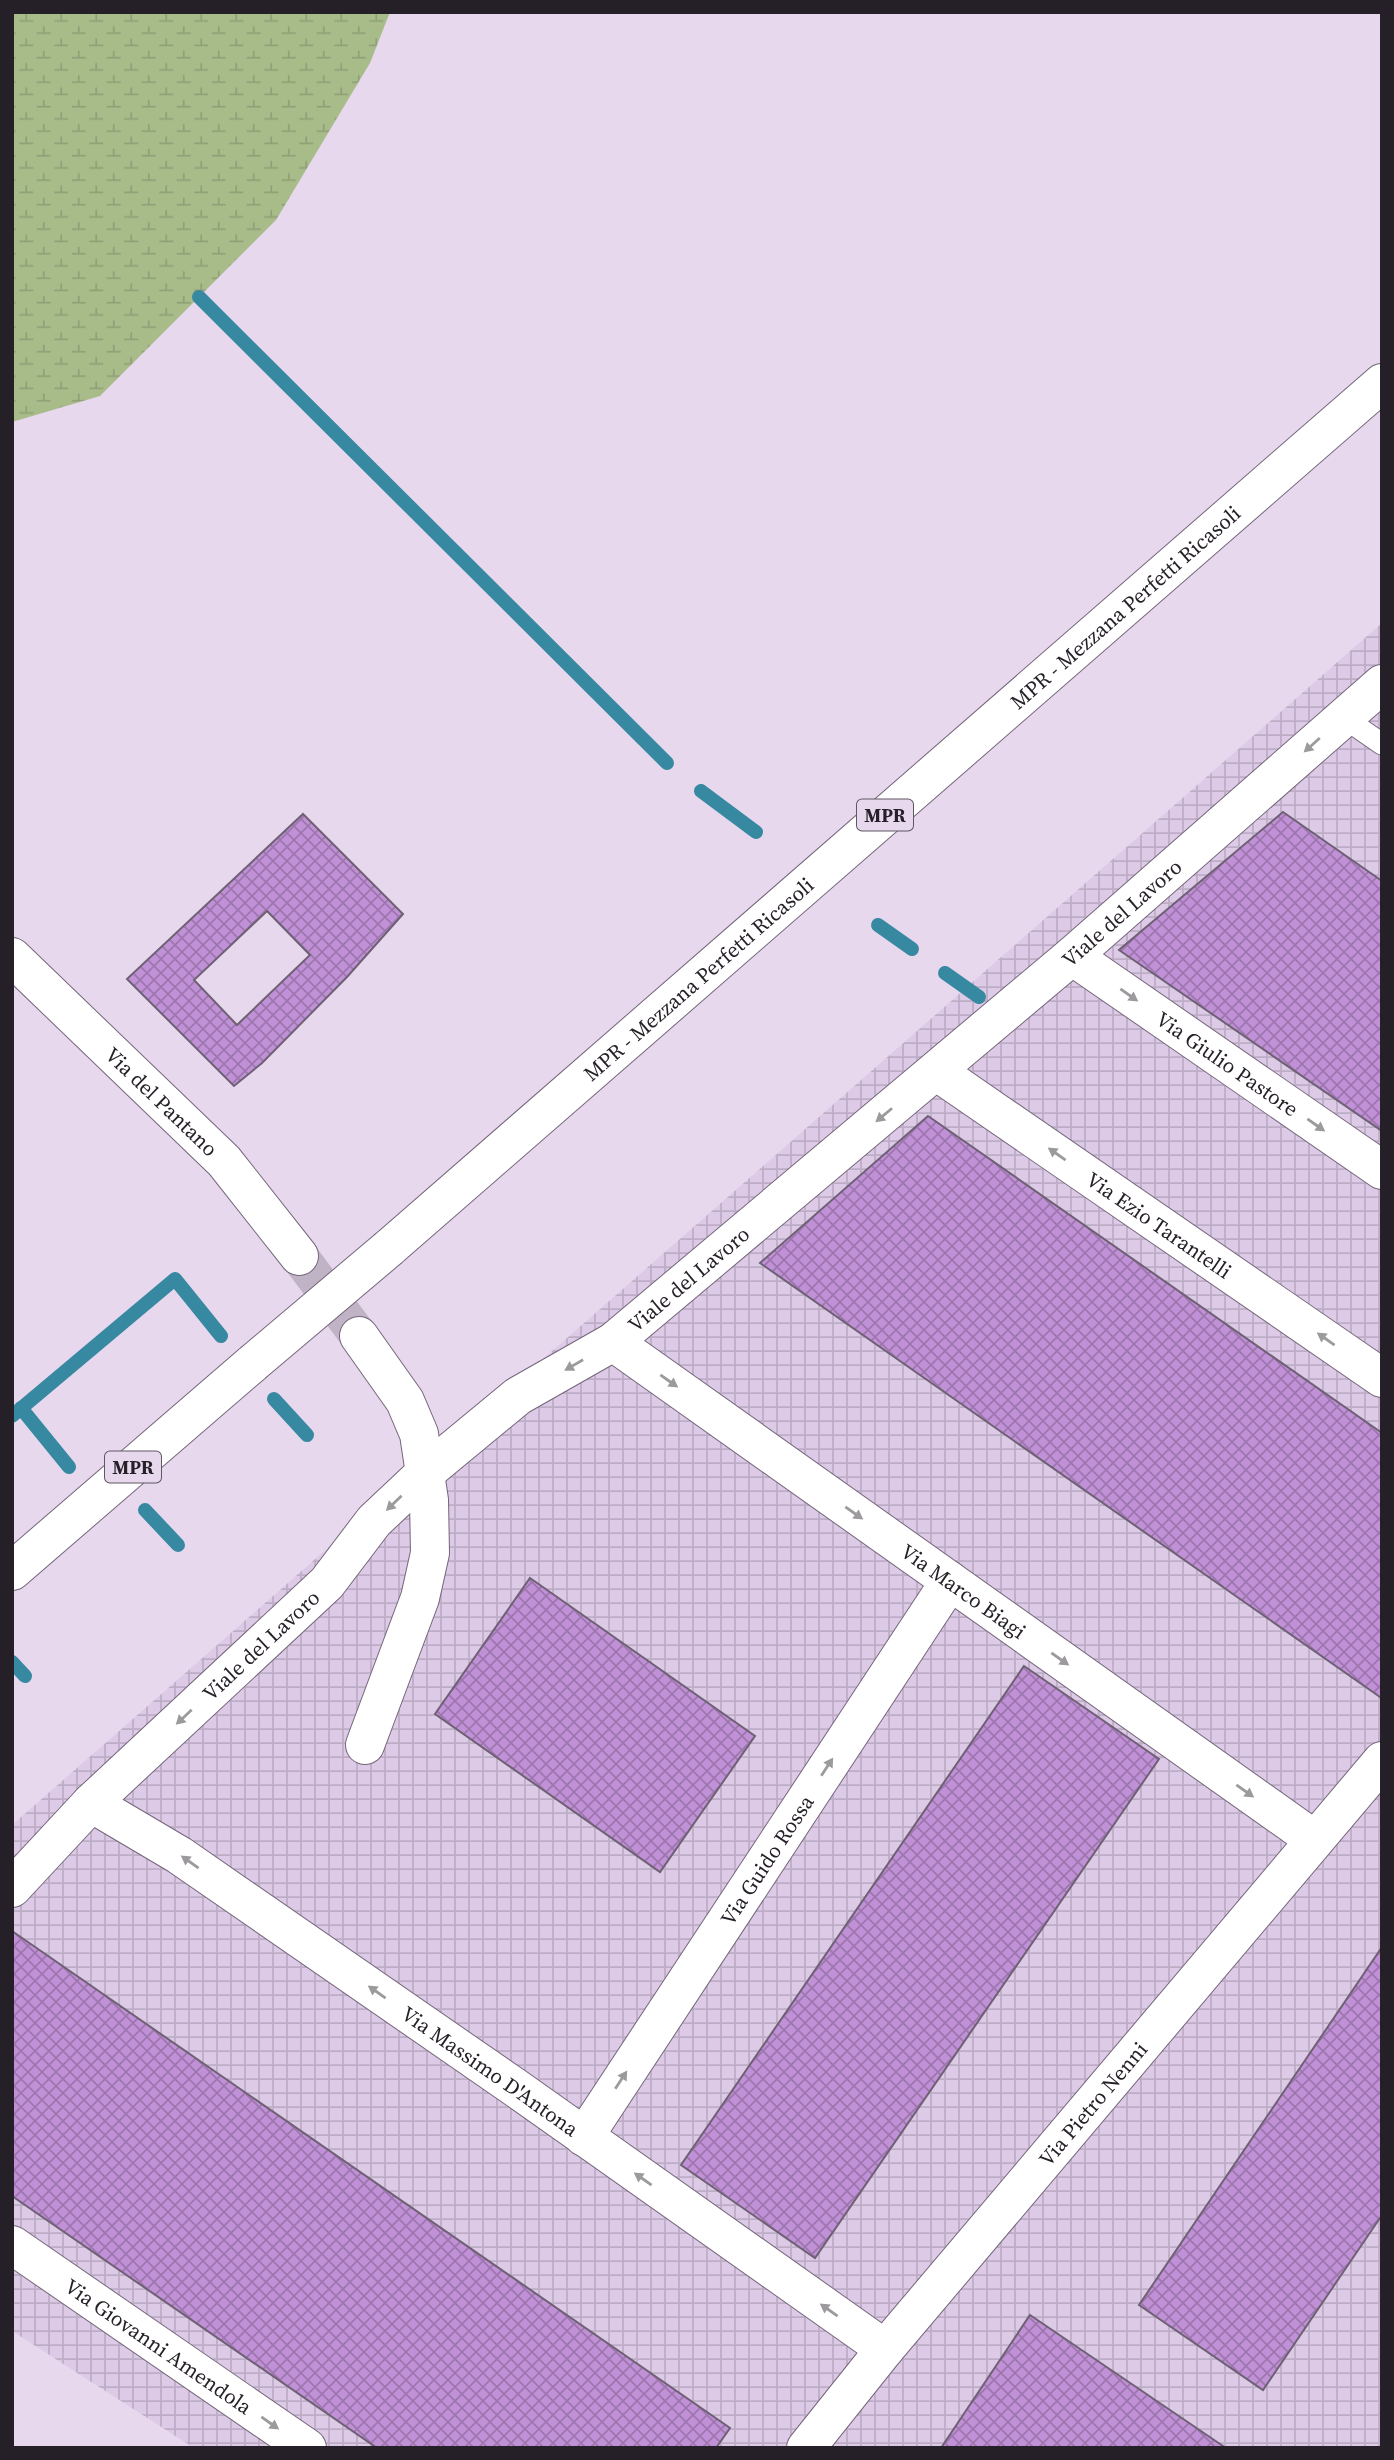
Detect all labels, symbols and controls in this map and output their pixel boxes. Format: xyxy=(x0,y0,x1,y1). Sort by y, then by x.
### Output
street label: MPR - Mezzana Perfetti Ricasoli xyxy=(1004,499,1246,715)
one-way arrow xyxy=(1303,737,1321,753)
road number: MPR xyxy=(857,800,913,830)
street label: Viale del Lavoro xyxy=(1055,852,1188,973)
street label: MPR - Mezzana Perfetti Ricasoli xyxy=(577,870,820,1087)
one-way arrow xyxy=(1120,988,1138,1002)
street label: Via Giulio Pastore xyxy=(1151,1004,1305,1123)
street label: Via del Pantano xyxy=(99,1040,225,1162)
one-way arrow xyxy=(875,1107,893,1122)
one-way arrow xyxy=(1307,1118,1325,1132)
one-way arrow xyxy=(1048,1148,1067,1161)
street label: Via Ezio Tarantelli xyxy=(1081,1164,1238,1285)
street label: Viale del Lavoro xyxy=(621,1219,755,1338)
one-way arrow xyxy=(1316,1333,1335,1346)
one-way arrow xyxy=(564,1359,583,1371)
one-way arrow xyxy=(660,1374,678,1388)
road number: MPR xyxy=(105,1452,161,1483)
one-way arrow xyxy=(386,1494,403,1510)
one-way arrow xyxy=(845,1506,863,1520)
street label: Via Marco Biagi xyxy=(895,1536,1032,1645)
street label: Viale del Lavoro xyxy=(196,1583,326,1707)
one-way arrow xyxy=(1051,1652,1069,1666)
one-way arrow xyxy=(175,1709,193,1725)
one-way arrow xyxy=(820,1758,834,1776)
one-way arrow xyxy=(1236,1784,1254,1798)
street label: Via Guido Rossa xyxy=(713,1789,820,1931)
one-way arrow xyxy=(181,1855,199,1869)
one-way arrow xyxy=(368,1985,386,1999)
street label: Via Massimo D'Antona xyxy=(396,1999,585,2143)
street label: Via Pietro Nenni xyxy=(1031,2035,1153,2172)
one-way arrow xyxy=(614,2071,628,2089)
one-way arrow xyxy=(634,2172,652,2186)
street label: Via Giovanni Amendola xyxy=(59,2271,258,2421)
one-way arrow xyxy=(820,2303,838,2317)
one-way arrow xyxy=(261,2416,279,2430)

